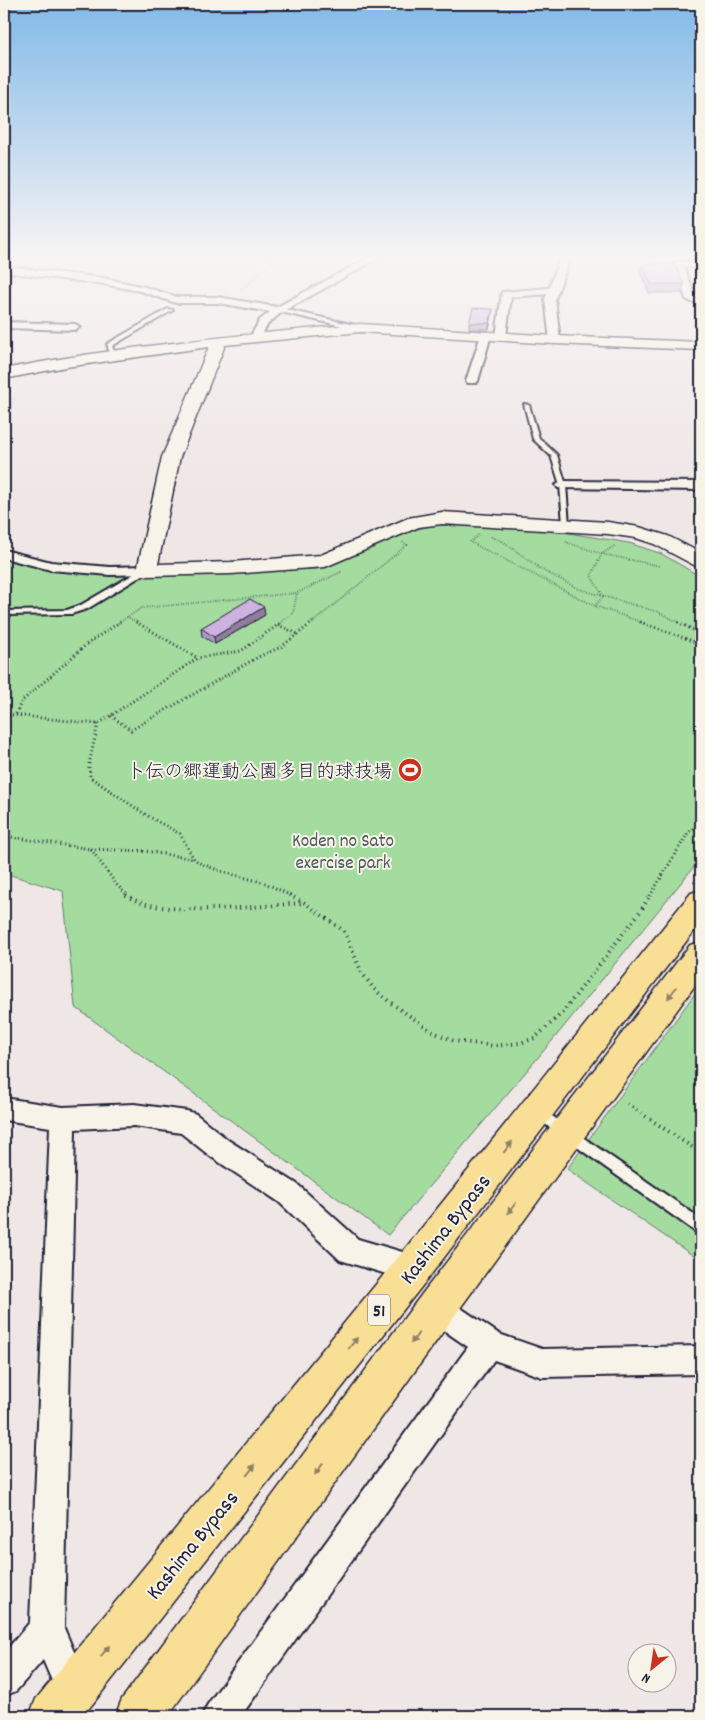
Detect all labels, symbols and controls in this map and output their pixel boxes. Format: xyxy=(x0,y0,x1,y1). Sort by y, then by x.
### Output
sports icon: 卜伝の郷運動公園多目的球技場 xyxy=(397,757,423,783)
place label: 卜伝の郷運動公園多目的球技場 xyxy=(126,760,392,787)
park label: Koden no Sato exercise park xyxy=(292,829,394,878)
one-way arrow xyxy=(667,986,677,1000)
one-way arrow xyxy=(503,1140,513,1154)
street label: Kashima Bypass xyxy=(394,1168,500,1292)
one-way arrow xyxy=(507,1201,517,1215)
road number: 51 xyxy=(368,1294,390,1326)
one-way arrow xyxy=(410,1331,420,1345)
one-way arrow xyxy=(347,1337,358,1350)
one-way arrow xyxy=(314,1462,324,1476)
one-way arrow xyxy=(245,1463,256,1476)
street label: Kashima Bypass xyxy=(140,1485,248,1607)
north arrow xyxy=(628,1642,678,1692)
one-way arrow xyxy=(100,1645,111,1658)
text: N xyxy=(638,1667,654,1688)

